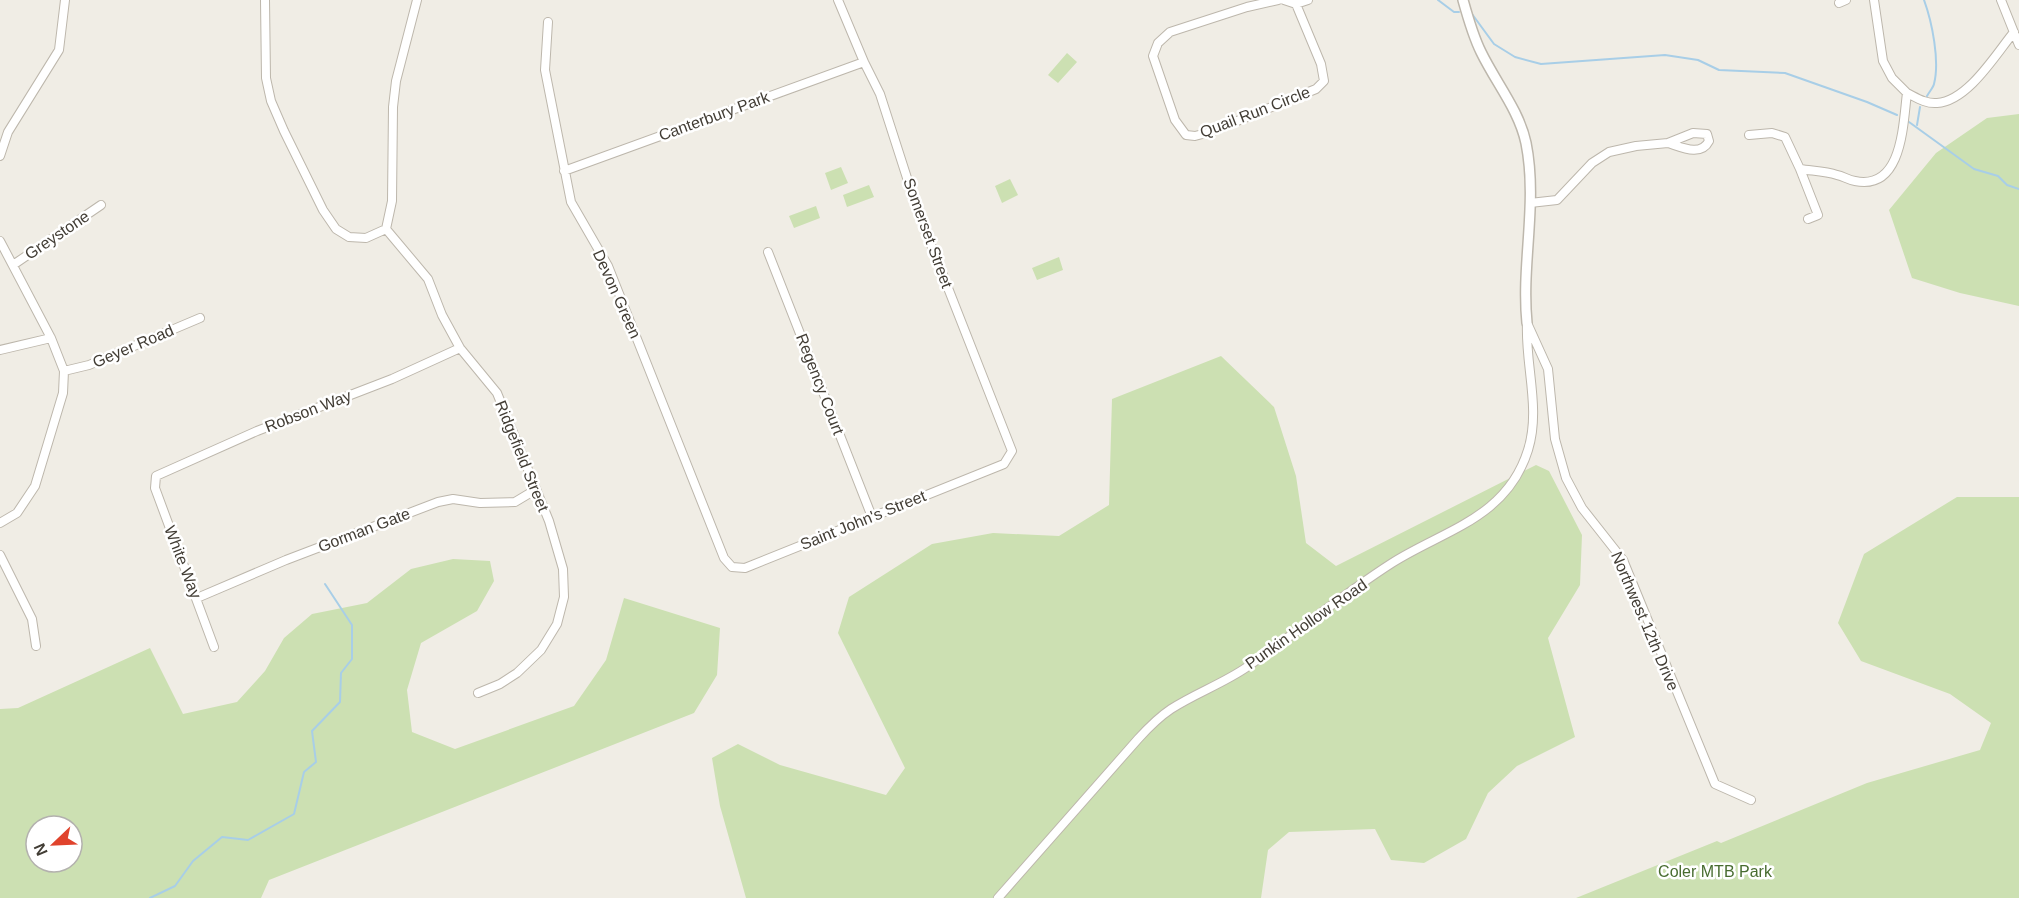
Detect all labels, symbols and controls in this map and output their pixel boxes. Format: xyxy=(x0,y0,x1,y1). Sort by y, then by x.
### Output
street label: Quail Run Circle xyxy=(1198,83,1313,141)
street label: Canterbury Park xyxy=(656,88,773,144)
street label: Somerset Street xyxy=(900,176,956,291)
street label: Greystone xyxy=(22,207,92,263)
street label: Devon Green xyxy=(590,247,644,341)
street label: Geyer Road xyxy=(90,321,176,371)
street label: Regency Court xyxy=(793,331,847,437)
street label: Robson Way xyxy=(262,387,354,435)
street label: Ridgefield Street xyxy=(492,398,552,515)
street label: Saint John's Street xyxy=(798,487,929,553)
street label: Gorman Gate xyxy=(316,505,412,555)
street label: White Way xyxy=(161,523,205,601)
street label: Northwest 12th Drive xyxy=(1608,549,1682,693)
street label: Punkin Hollow Road xyxy=(1242,576,1370,672)
north arrow xyxy=(24,814,84,874)
text: N xyxy=(31,841,51,858)
park label: Coler MTB Park xyxy=(1658,863,1773,880)

